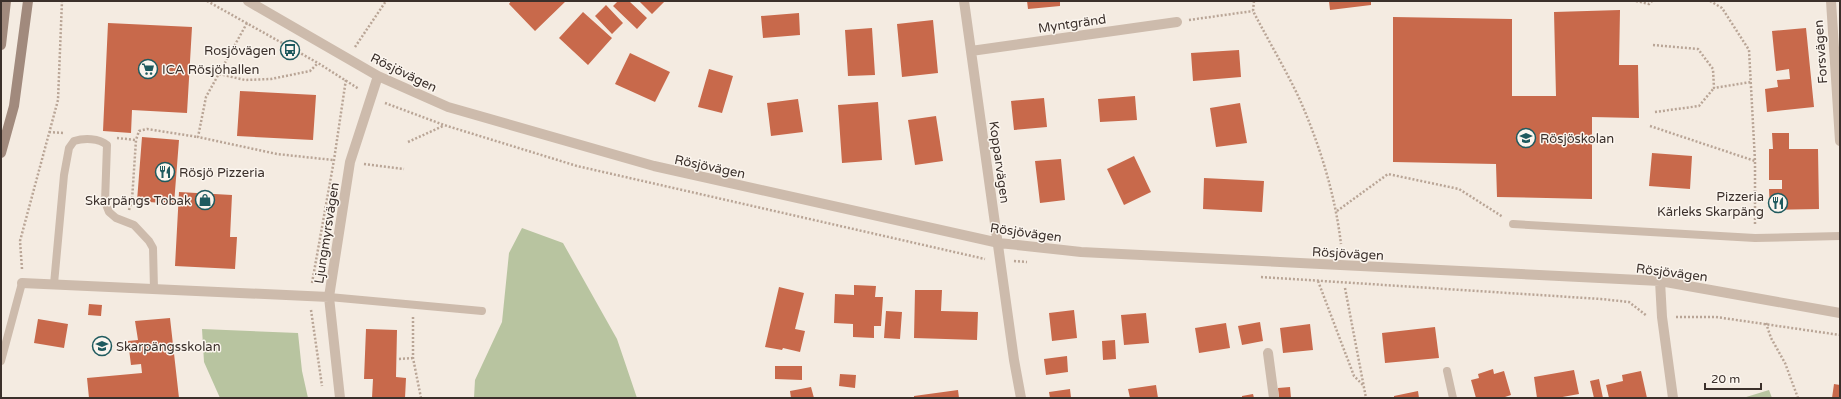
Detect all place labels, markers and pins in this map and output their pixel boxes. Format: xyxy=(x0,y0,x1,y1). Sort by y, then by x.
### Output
bus stop icon: Rosjövägen xyxy=(279,39,301,61)
place label: Rosjövägen xyxy=(204,43,276,59)
supermarket icon: ICA Rösjöhallen xyxy=(137,58,159,80)
place label: ICA Rösjöhallen xyxy=(162,62,259,78)
school or university icon: Rösjöskolan xyxy=(1515,127,1537,149)
place label: Rösjöskolan xyxy=(1540,131,1614,147)
restaurant icon: Rösjö Pizzeria xyxy=(154,161,176,183)
place label: Rösjö Pizzeria xyxy=(179,165,265,181)
shop icon: Skarpängs Tobak xyxy=(194,189,216,211)
place label: Pizzeria Kärleks Skarpäng xyxy=(1657,189,1764,220)
restaurant icon: Pizzeria Kärleks Skarpäng xyxy=(1767,192,1789,214)
place label: Skarpängs Tobak xyxy=(85,193,191,209)
school or university icon: Skarpängsskolan xyxy=(91,335,113,357)
place label: Skarpängsskolan xyxy=(116,339,221,355)

